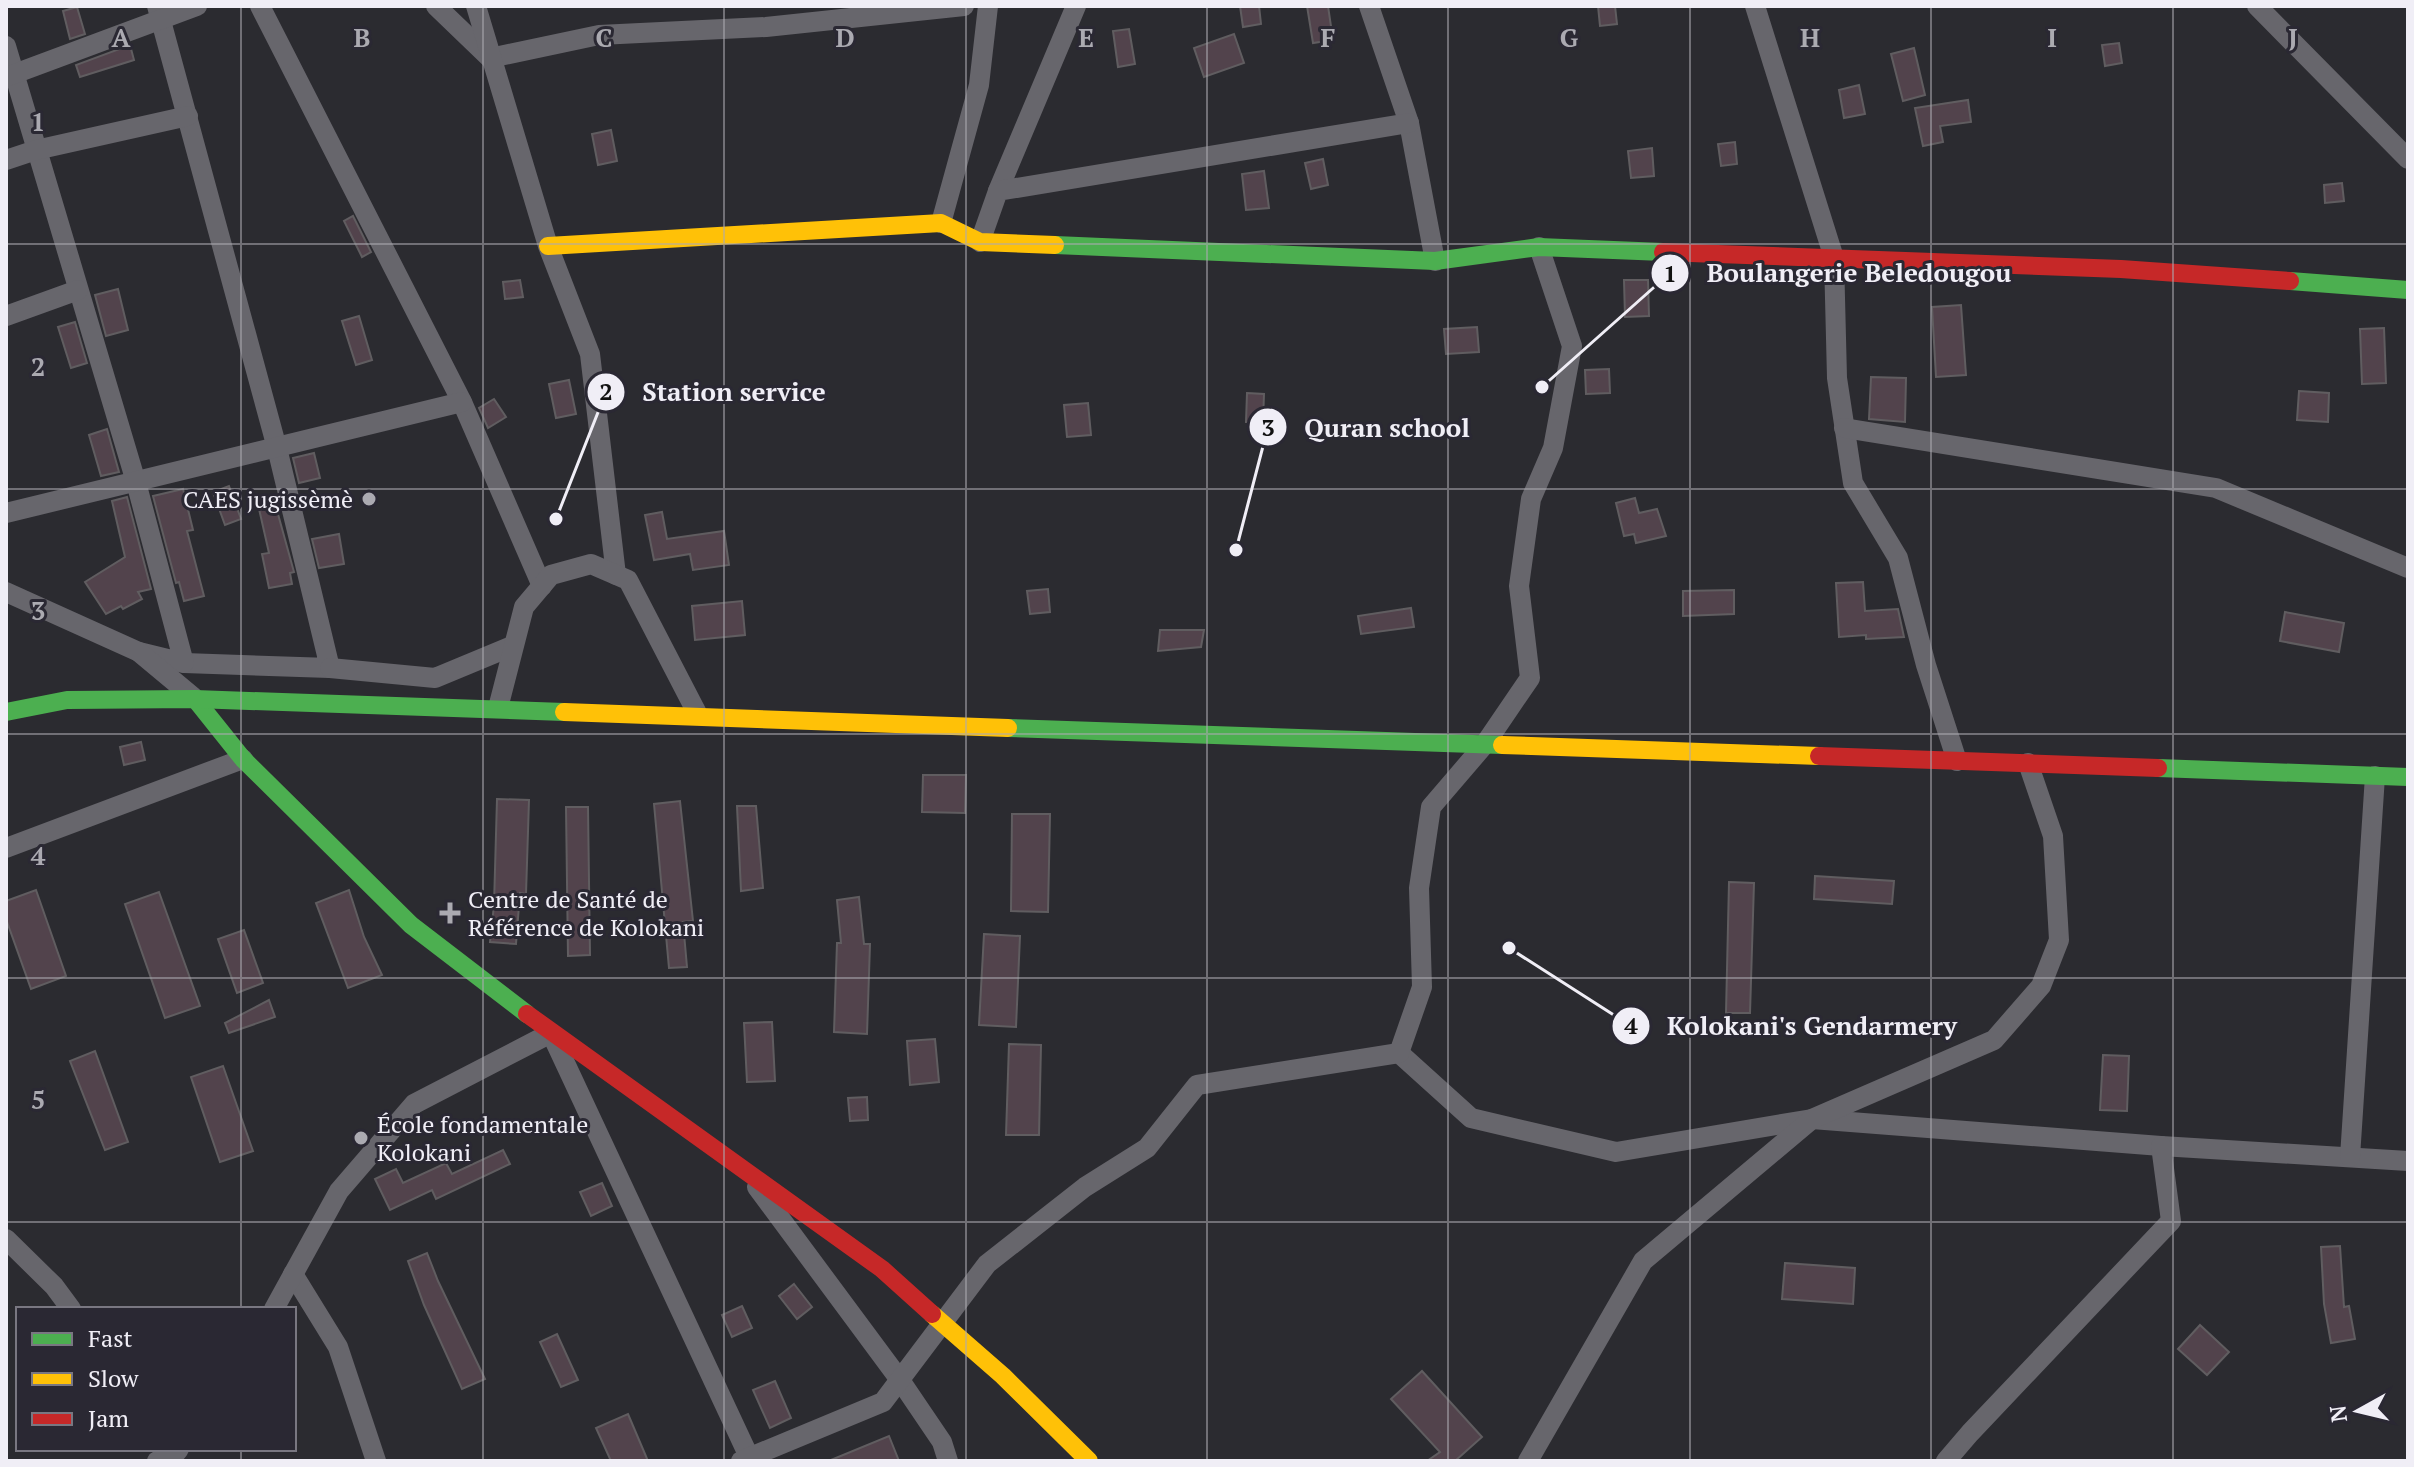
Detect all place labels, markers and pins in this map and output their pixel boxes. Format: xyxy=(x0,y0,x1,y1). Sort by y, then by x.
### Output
callout: Boulangerie Beledougou xyxy=(1650,248,2027,298)
callout: Station service xyxy=(586,367,842,417)
callout: Quran school xyxy=(1248,402,1486,452)
place label: CAES jugissèmè xyxy=(183,483,353,515)
marker: CAES jugissèmè xyxy=(360,490,378,508)
place label: Centre de Santé de Référence de Kolokani xyxy=(468,883,704,943)
marker: Centre de Santé de Référence de Kolokani xyxy=(439,902,461,924)
callout: Kolokani's Gendarmery xyxy=(1611,1001,1973,1051)
place label: École fondamentale Kolokani xyxy=(377,1108,588,1168)
marker: École fondamentale Kolokani xyxy=(352,1129,370,1147)

